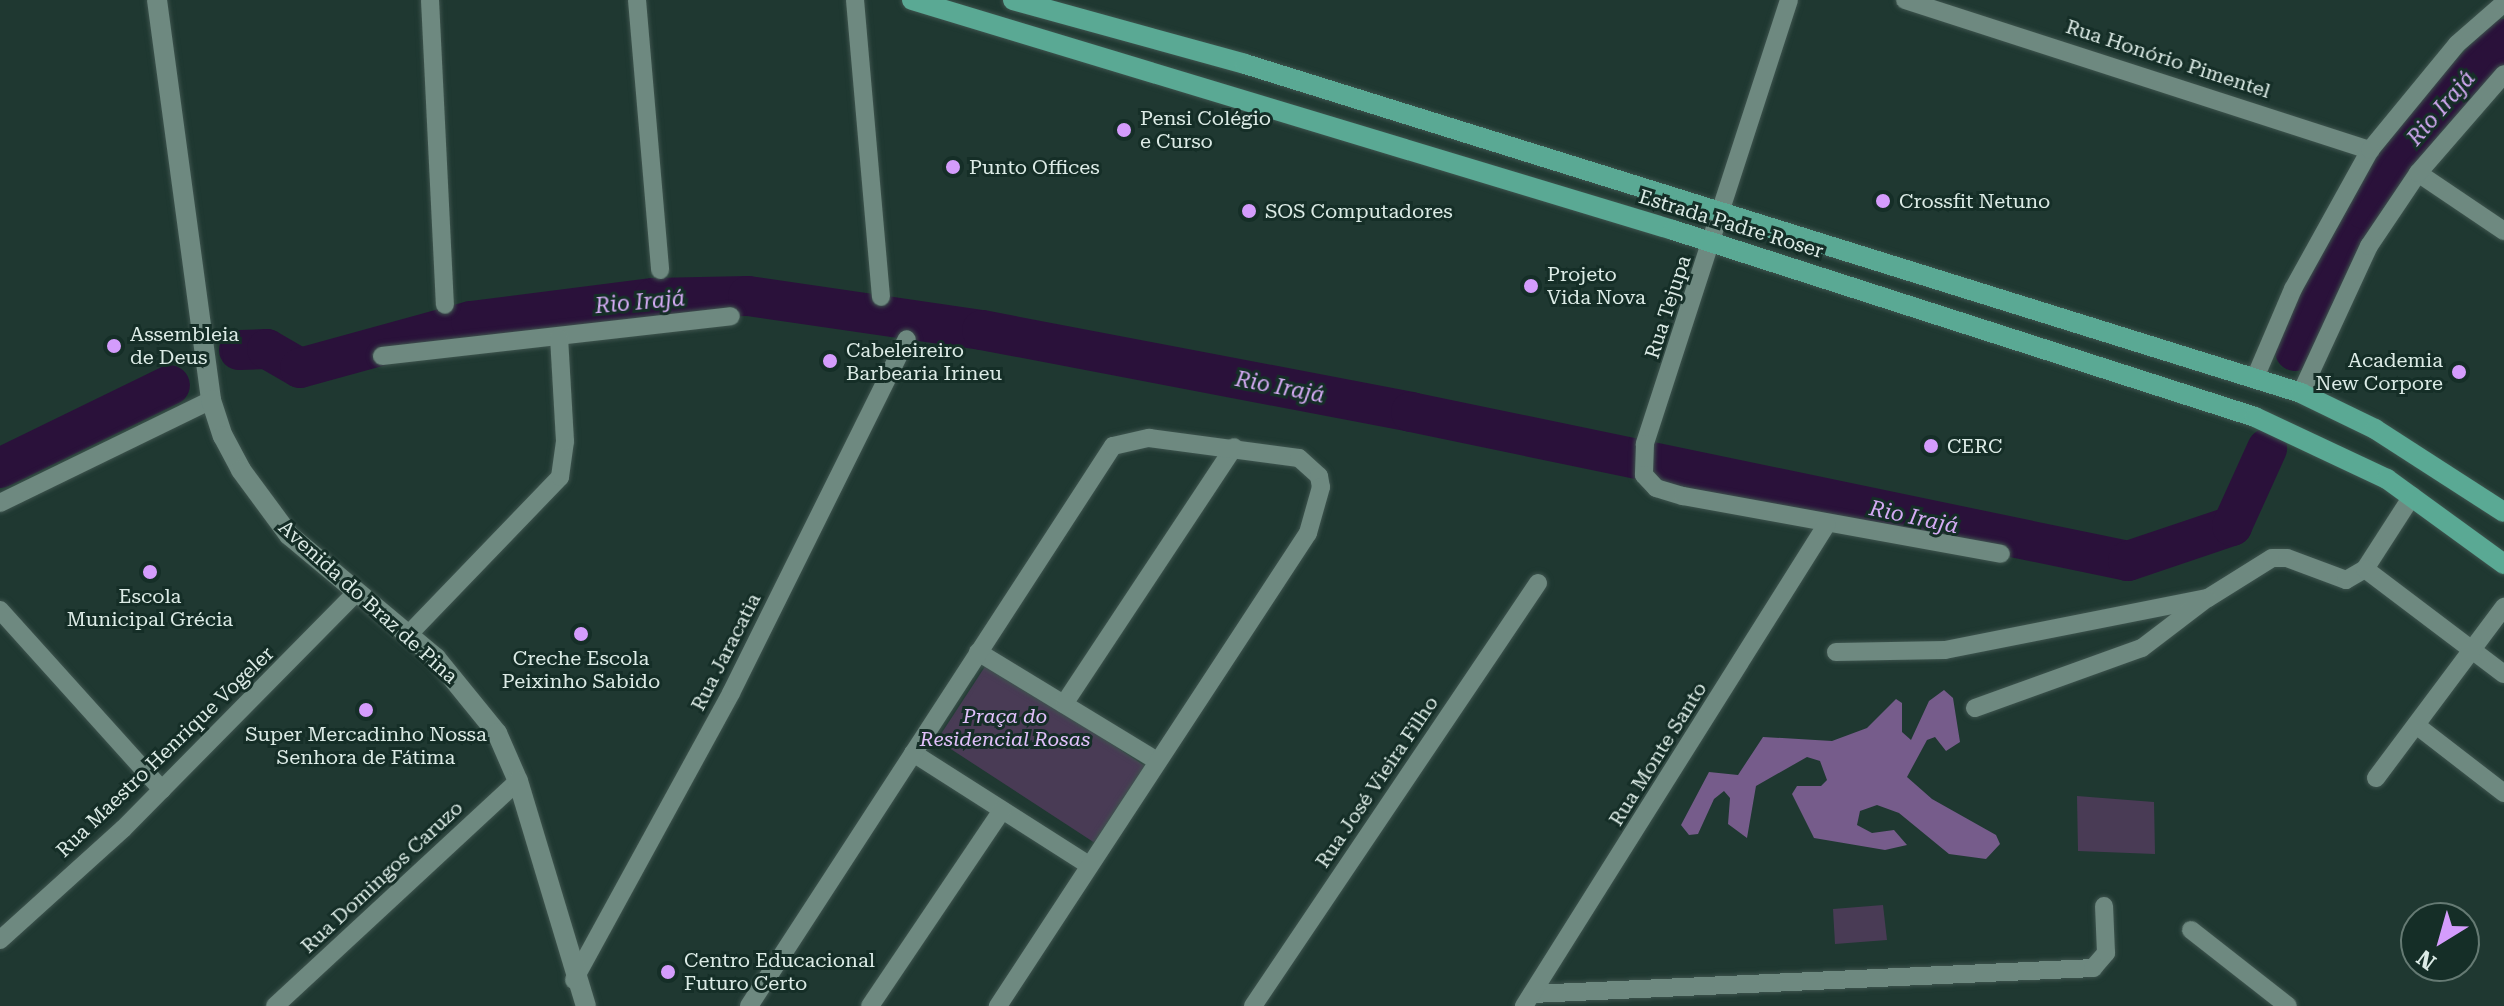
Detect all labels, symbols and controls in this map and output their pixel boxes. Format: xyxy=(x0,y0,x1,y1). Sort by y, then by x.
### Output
street label: Rua Honório Pimentel xyxy=(2063,15,2273,103)
water label: Rio Irajá xyxy=(2401,65,2481,151)
place label: Pensi Colégio e Curso xyxy=(1140,106,1271,153)
marker: Pensi Colégio e Curso xyxy=(1115,121,1133,139)
place label: Punto Offices xyxy=(969,155,1100,179)
marker: Punto Offices xyxy=(944,158,962,176)
street label: Estrada Padre Roser xyxy=(1636,185,1826,263)
place label: Crossfit Netuno xyxy=(1899,189,2050,213)
marker: Crossfit Netuno xyxy=(1874,192,1892,210)
place label: SOS Computadores xyxy=(1265,199,1453,223)
marker: SOS Computadores xyxy=(1240,202,1258,220)
street label: Rua Tejupa xyxy=(1640,252,1696,362)
place label: Projeto Vida Nova xyxy=(1547,262,1646,309)
marker: Projeto Vida Nova xyxy=(1522,277,1540,295)
water label: Rio Irajá xyxy=(594,285,686,319)
place label: Assembleia de Deus xyxy=(130,322,239,369)
marker: Assembleia de Deus xyxy=(105,337,123,355)
place label: Cabeleireiro Barbearia Irineu xyxy=(846,338,1002,385)
place label: Academia New Corpore xyxy=(2316,348,2443,395)
marker: Cabeleireiro Barbearia Irineu xyxy=(821,352,839,370)
marker: Academia New Corpore xyxy=(2450,363,2468,381)
water label: Rio Irajá xyxy=(1233,365,1327,409)
place label: CERC xyxy=(1947,434,2002,458)
marker: CERC xyxy=(1922,437,1940,455)
water label: Rio Irajá xyxy=(1867,495,1961,539)
street label: Avenida do Braz de Pina xyxy=(274,515,462,689)
marker: Escola Municipal Grécia xyxy=(141,563,159,581)
place label: Escola Municipal Grécia xyxy=(67,584,233,631)
street label: Rua Jaracatia xyxy=(686,589,766,715)
marker: Creche Escola Peixinho Sabido xyxy=(572,625,590,643)
street label: Rua Maestro Henrique Vogeler xyxy=(51,642,279,862)
place label: Creche Escola Peixinho Sabido xyxy=(502,646,660,693)
street label: Rua Monte Santo xyxy=(1604,678,1712,830)
street label: Rua José Vieira Filho xyxy=(1311,692,1443,872)
marker: Super Mercadinho Nossa Senhora de Fátima xyxy=(357,701,375,719)
park label: Praça do Residencial Rosas xyxy=(920,705,1090,752)
place label: Super Mercadinho Nossa Senhora de Fátima xyxy=(245,722,487,769)
street label: Rua Domingos Caruzo xyxy=(296,796,468,958)
north arrow xyxy=(2400,902,2480,982)
text: N xyxy=(2412,945,2441,975)
place label: Centro Educacional Futuro Certo xyxy=(684,948,875,995)
marker: Centro Educacional Futuro Certo xyxy=(659,963,677,981)

